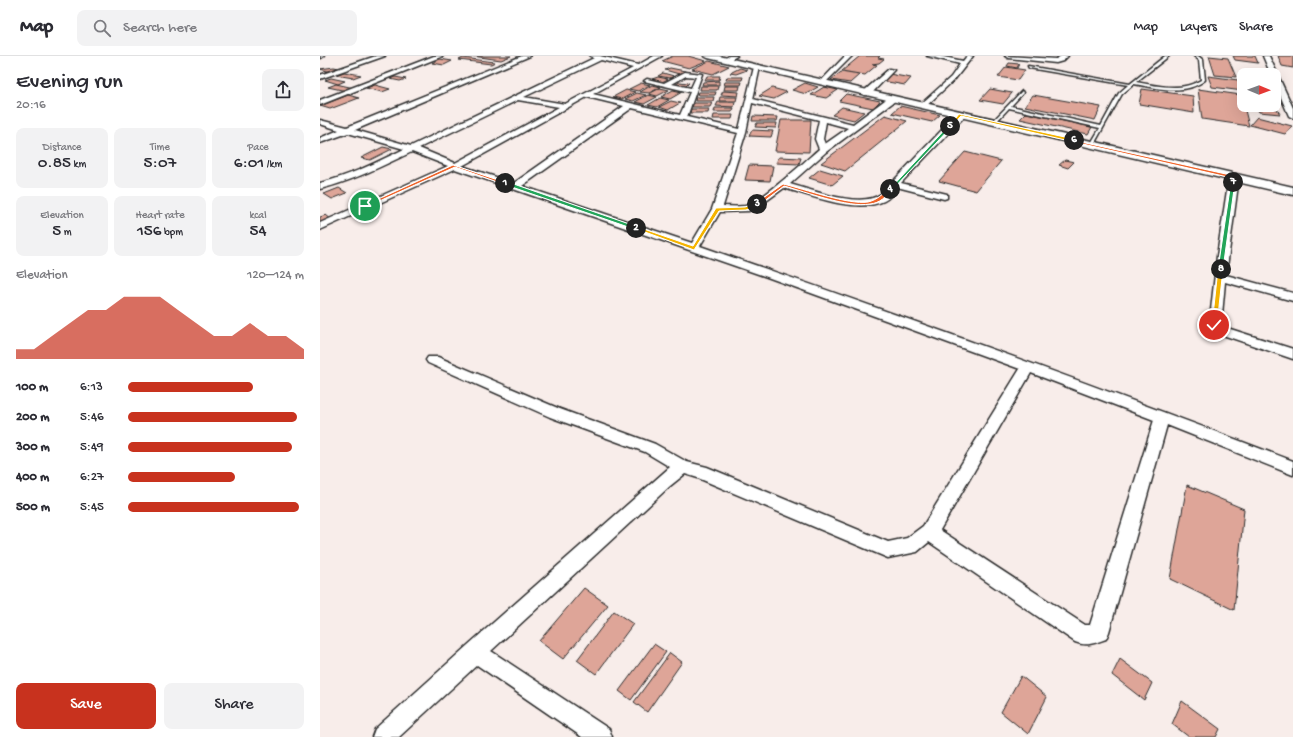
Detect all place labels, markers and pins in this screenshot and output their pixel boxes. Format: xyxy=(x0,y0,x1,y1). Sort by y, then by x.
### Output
pin: 5 xyxy=(940,116,960,136)
pin: 6 xyxy=(1064,130,1084,150)
pin: 7 xyxy=(1223,172,1243,192)
pin: 1 xyxy=(495,173,515,193)
pin: 4 xyxy=(880,179,900,199)
pin xyxy=(348,189,382,223)
pin: 3 xyxy=(747,194,767,214)
pin: 2 xyxy=(626,218,646,238)
pin: 8 xyxy=(1211,259,1231,279)
pin xyxy=(1197,308,1231,342)

